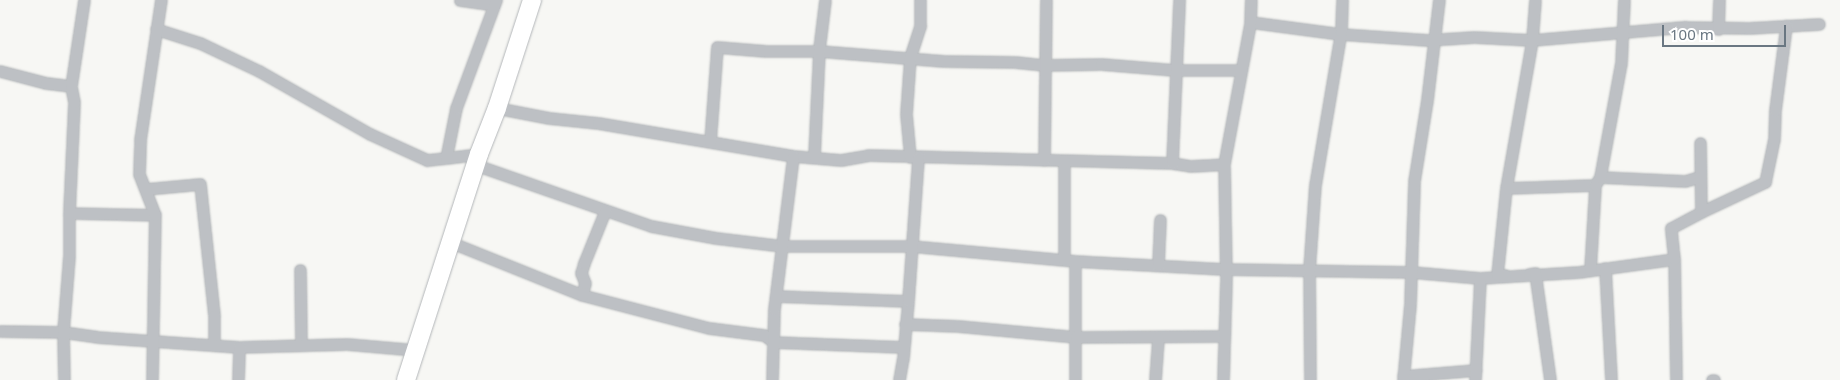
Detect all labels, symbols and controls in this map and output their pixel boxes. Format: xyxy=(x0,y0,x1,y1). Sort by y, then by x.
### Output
scale bar xyxy=(1665,15,1789,47)
text: 100 m xyxy=(1670,24,1714,44)

